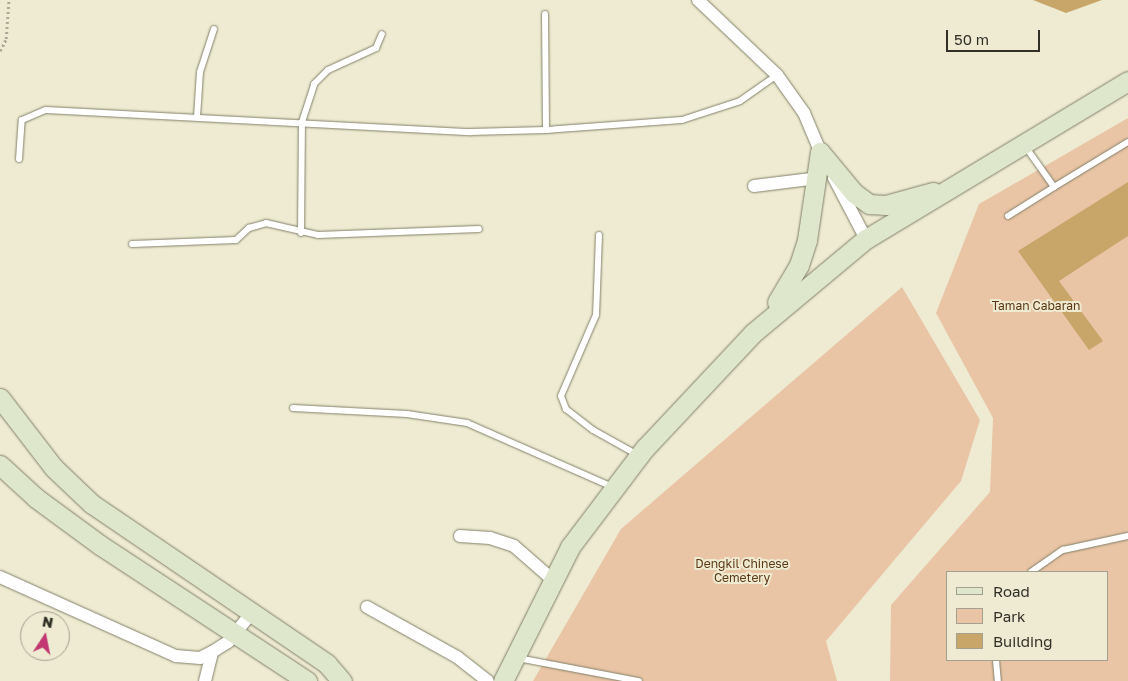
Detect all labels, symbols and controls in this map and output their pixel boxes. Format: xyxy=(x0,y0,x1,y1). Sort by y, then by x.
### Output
scale bar xyxy=(948,20,1042,52)
text: 50 m xyxy=(954,30,989,48)
park label: Taman Cabaran xyxy=(992,299,1080,313)
park label: Dengkil Chinese Cemetery xyxy=(695,557,789,585)
legend xyxy=(946,571,1108,661)
text: Road xyxy=(993,582,1030,600)
text: Park xyxy=(993,607,1025,625)
north arrow xyxy=(20,611,70,661)
text: N xyxy=(41,612,55,631)
text: Building xyxy=(993,632,1053,650)

